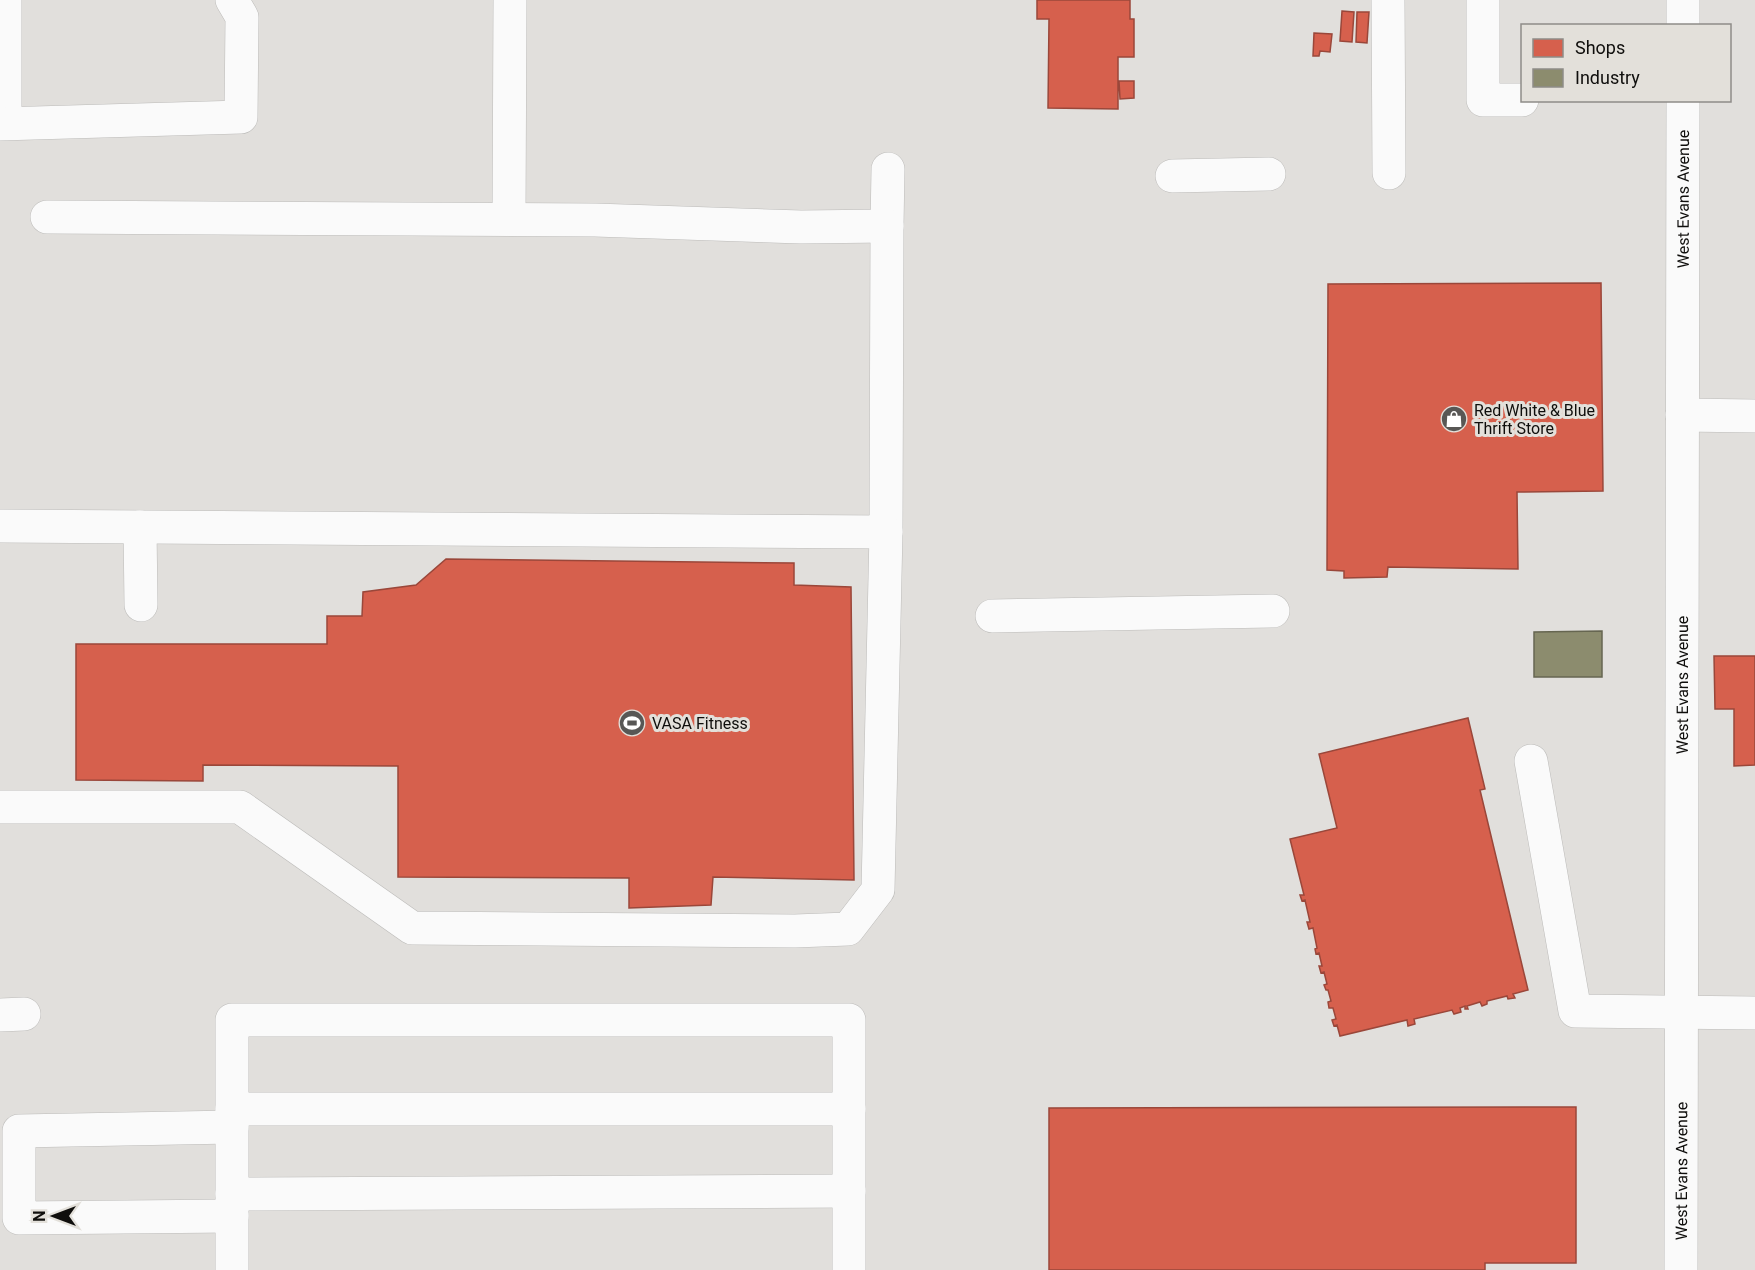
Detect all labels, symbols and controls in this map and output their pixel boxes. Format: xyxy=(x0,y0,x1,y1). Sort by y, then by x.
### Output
legend xyxy=(1521,24,1731,102)
text: Shops xyxy=(1575,37,1625,58)
text: Industry xyxy=(1575,67,1640,88)
street label: West Evans Avenue xyxy=(1674,130,1693,268)
place label: Red White & Blue Thrift Store xyxy=(1474,401,1595,438)
shop icon: Red White & Blue Thrift Store xyxy=(1439,404,1469,434)
street label: West Evans Avenue xyxy=(1673,616,1692,754)
sports icon: VASA Fitness xyxy=(617,708,647,738)
place label: VASA Fitness xyxy=(652,714,748,733)
street label: West Evans Avenue xyxy=(1672,1102,1691,1240)
north arrow xyxy=(24,1186,84,1246)
text: N xyxy=(30,1210,49,1222)

